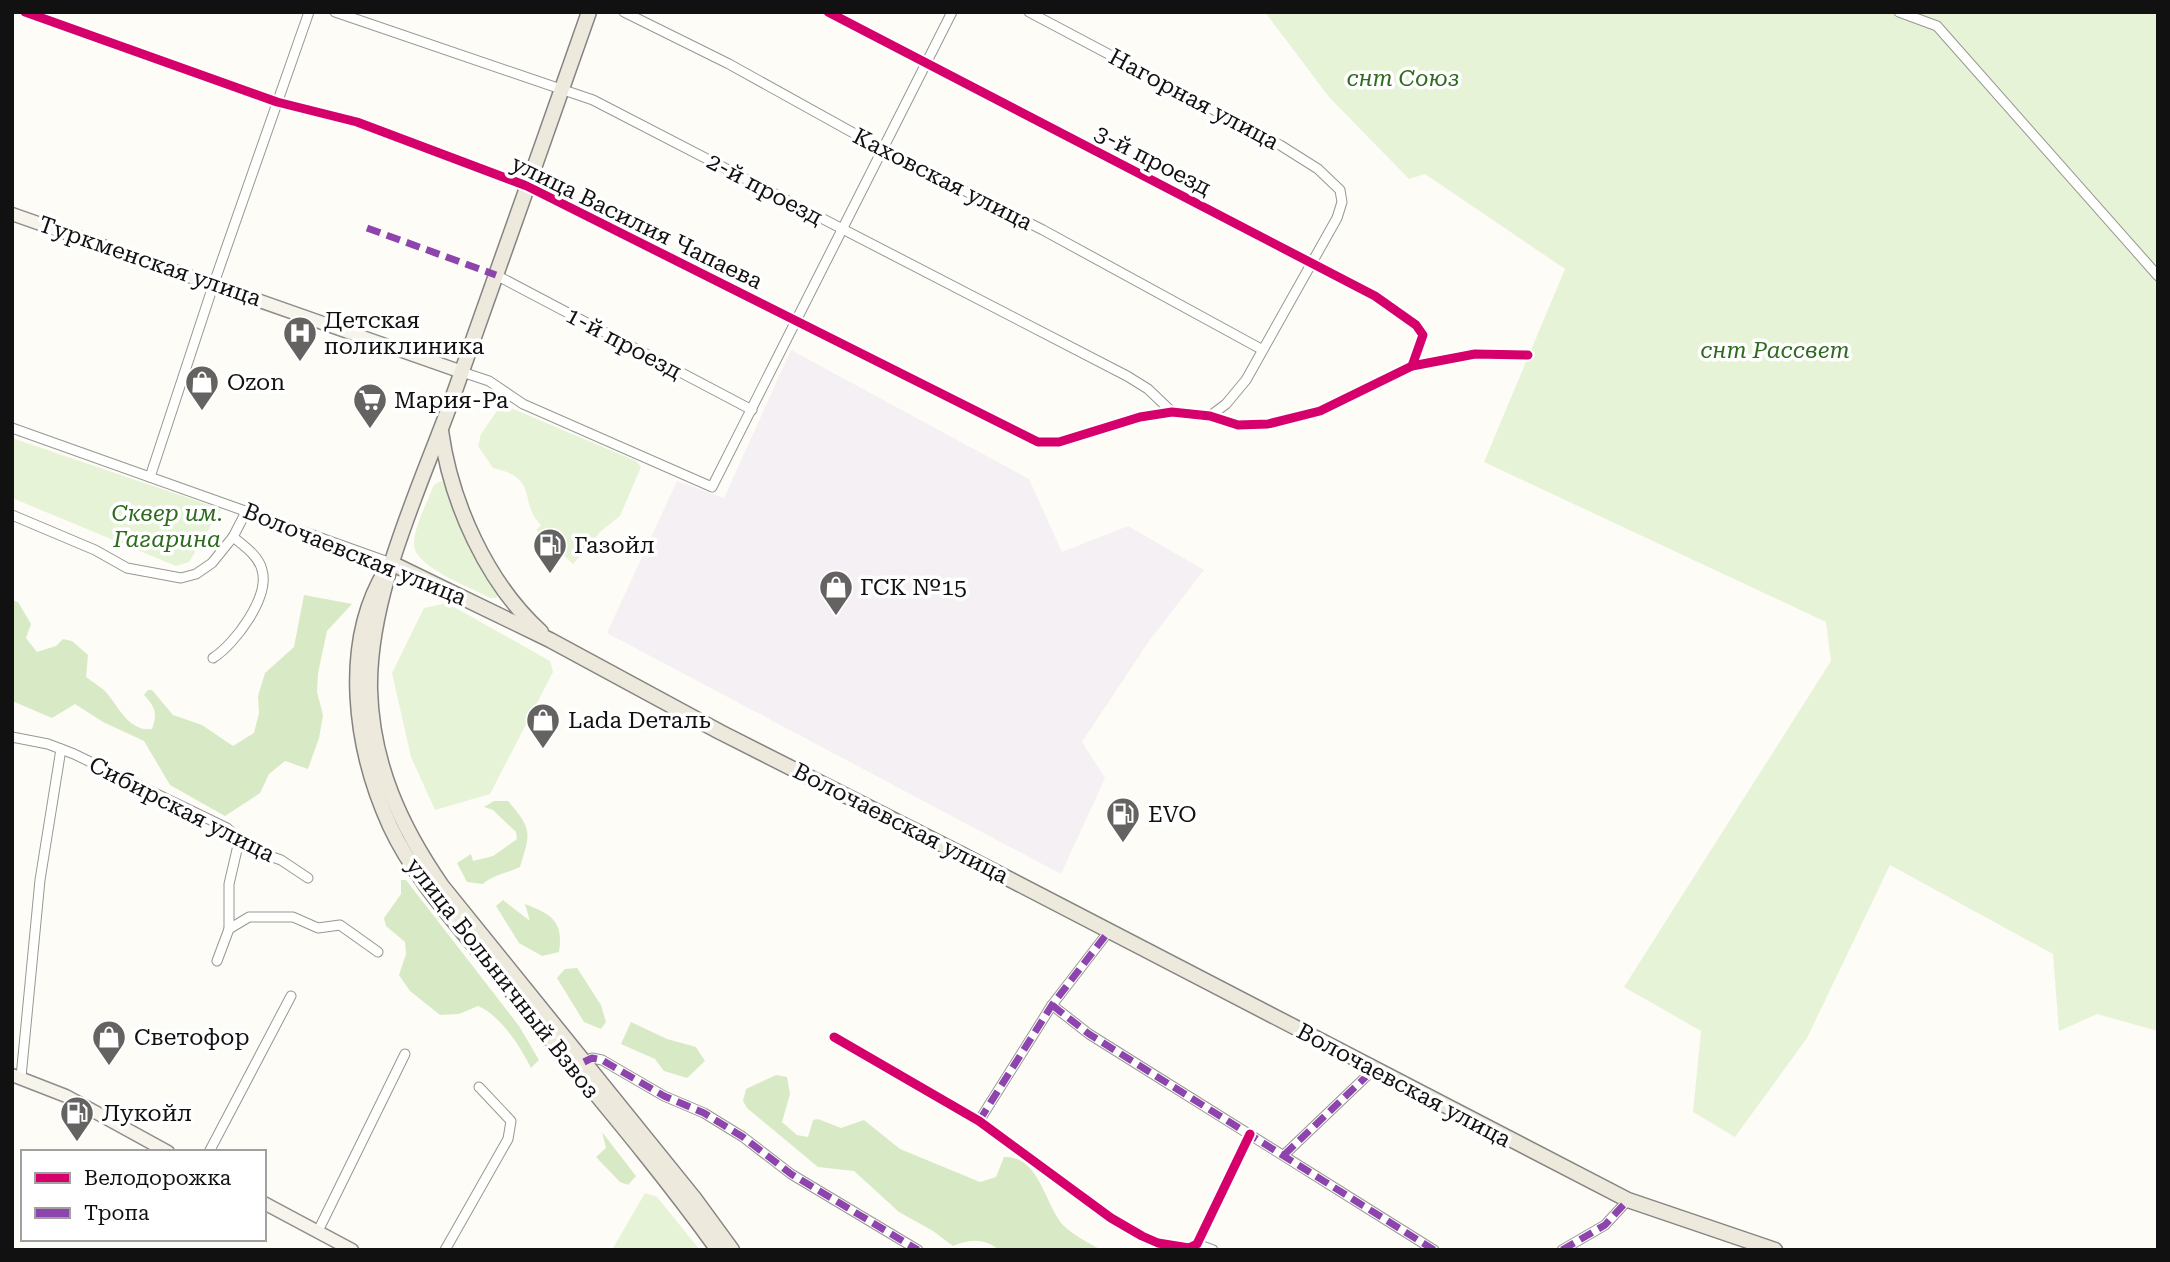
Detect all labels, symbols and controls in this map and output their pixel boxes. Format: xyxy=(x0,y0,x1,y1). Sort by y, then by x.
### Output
street label: Нагорная улица xyxy=(1104,43,1284,156)
park label: снт Союз xyxy=(1346,65,1460,92)
street label: 3-й проезд xyxy=(1090,120,1216,201)
street label: Каховская улица xyxy=(849,123,1037,237)
street label: 2-й проезд xyxy=(702,148,827,231)
street label: улица Василия Чапаева xyxy=(507,150,767,295)
street label: Туркменская улица xyxy=(35,211,265,312)
street label: 1-й проезд xyxy=(561,302,686,385)
place label: Детская поликлиника xyxy=(324,307,485,360)
hospital icon: Детская поликлиника xyxy=(281,314,319,363)
park label: снт Рассвет xyxy=(1700,337,1850,364)
shop icon: Ozon xyxy=(183,363,221,412)
place label: Ozon xyxy=(227,369,285,396)
supermarket icon: Мария-Ра xyxy=(351,381,389,430)
place label: Мария-Ра xyxy=(394,387,509,414)
street label: Волочаевская улица xyxy=(239,497,471,612)
park label: Сквер им. Гагарина xyxy=(112,500,222,553)
fuel station icon: Газойл xyxy=(531,526,569,575)
place label: Газойл xyxy=(574,532,655,559)
shop icon: ГСК №15 xyxy=(817,568,855,617)
place label: ГСК №15 xyxy=(860,574,967,601)
shop icon: Lada Dеталь xyxy=(524,701,562,750)
place label: Lada Dеталь xyxy=(568,707,711,734)
street label: Сибирская улица xyxy=(84,751,280,868)
street label: Волочаевская улица xyxy=(789,757,1013,890)
fuel station icon: EVO xyxy=(1104,795,1142,844)
place label: EVO xyxy=(1148,801,1197,828)
street label: улица Больничный Взвоз xyxy=(400,853,605,1104)
shop icon: Светофор xyxy=(90,1018,128,1067)
street label: Волочаевская улица xyxy=(1292,1018,1516,1154)
place label: Светофор xyxy=(134,1024,250,1051)
fuel station icon: Лукойл xyxy=(58,1094,96,1143)
place label: Лукойл xyxy=(102,1100,192,1127)
legend xyxy=(21,1150,266,1241)
text: Велодорожка xyxy=(84,1166,232,1190)
text: Тропа xyxy=(84,1201,150,1225)

